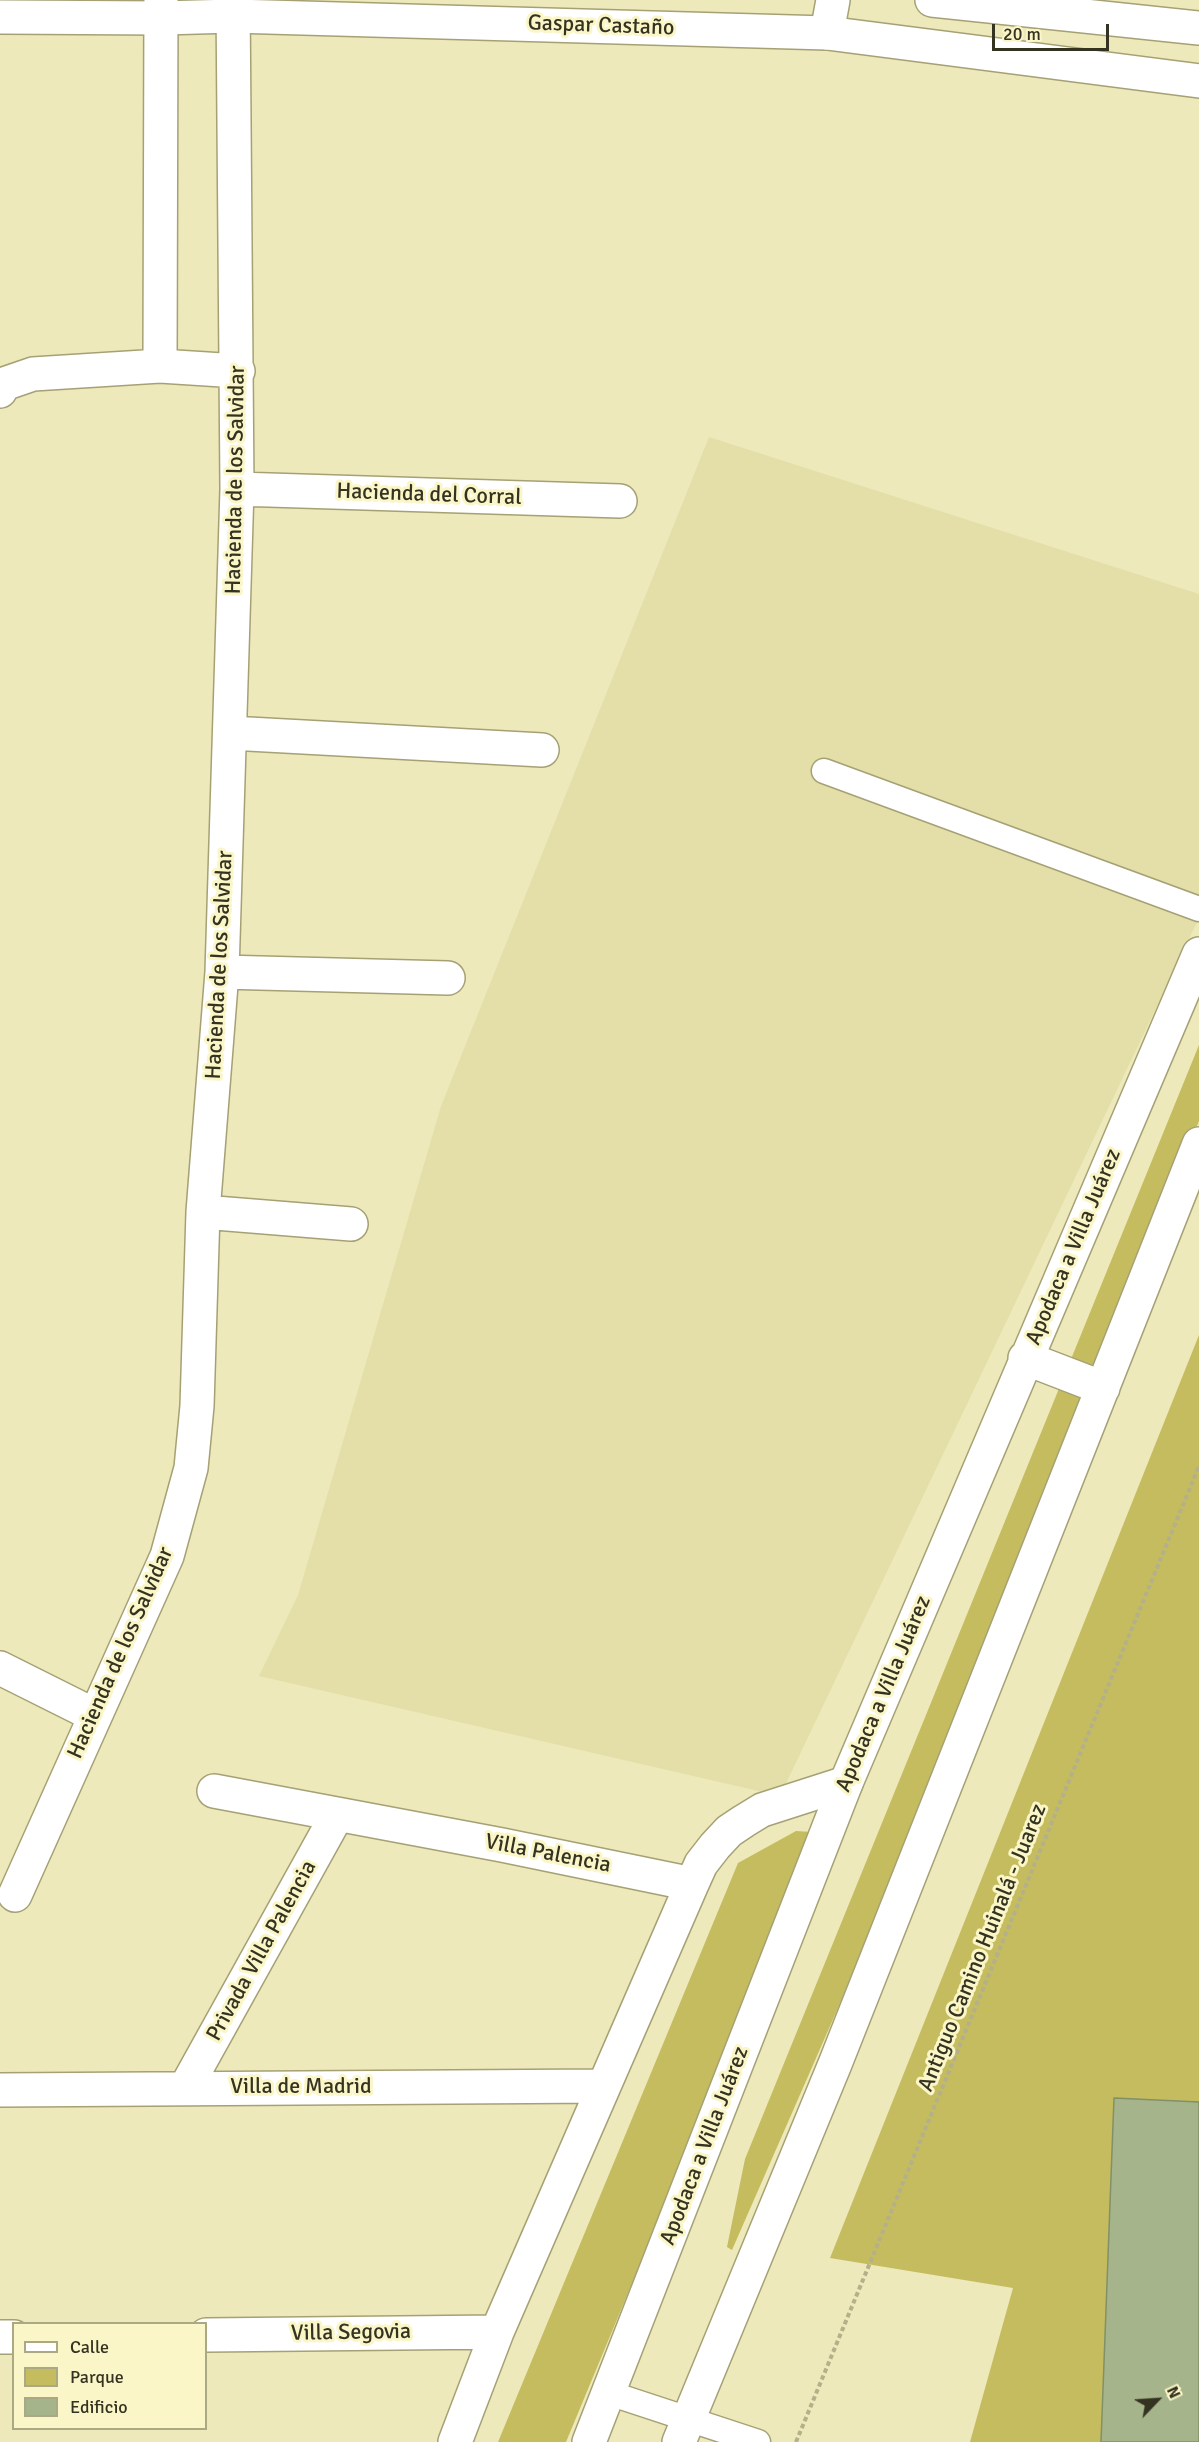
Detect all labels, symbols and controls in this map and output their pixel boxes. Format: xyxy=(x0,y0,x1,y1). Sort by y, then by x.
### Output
street label: Gaspar Castaño xyxy=(527,10,675,42)
scale bar xyxy=(995,12,1112,50)
text: 20 m xyxy=(1003,23,1041,45)
street label: Hacienda de los Salvidar xyxy=(221,365,251,595)
street label: Hacienda del Corral xyxy=(336,479,522,511)
street label: Hacienda de los Salvidar xyxy=(201,850,239,1080)
street label: Apodaca a Villa Juárez xyxy=(1021,1145,1127,1349)
street label: Hacienda de los Salvidar xyxy=(62,1543,180,1763)
street label: Apodaca a Villa Juárez xyxy=(831,1592,937,1796)
street label: Antiguo Camino Huinalá - Juarez xyxy=(913,1800,1053,2096)
street label: Villa Palencia xyxy=(483,1829,613,1879)
street label: Privada Villa Palencia xyxy=(201,1856,323,2046)
street label: Apodaca a Villa Juárez xyxy=(655,2043,755,2249)
street label: Villa de Madrid xyxy=(230,2074,372,2100)
street label: Villa Segovia xyxy=(291,2319,411,2347)
legend xyxy=(12,2322,207,2430)
text: Calle xyxy=(70,2336,109,2358)
text: Parque xyxy=(70,2366,124,2388)
north arrow xyxy=(1127,2370,1187,2430)
text: N xyxy=(1162,2383,1185,2402)
text: Edificio xyxy=(70,2396,128,2418)

